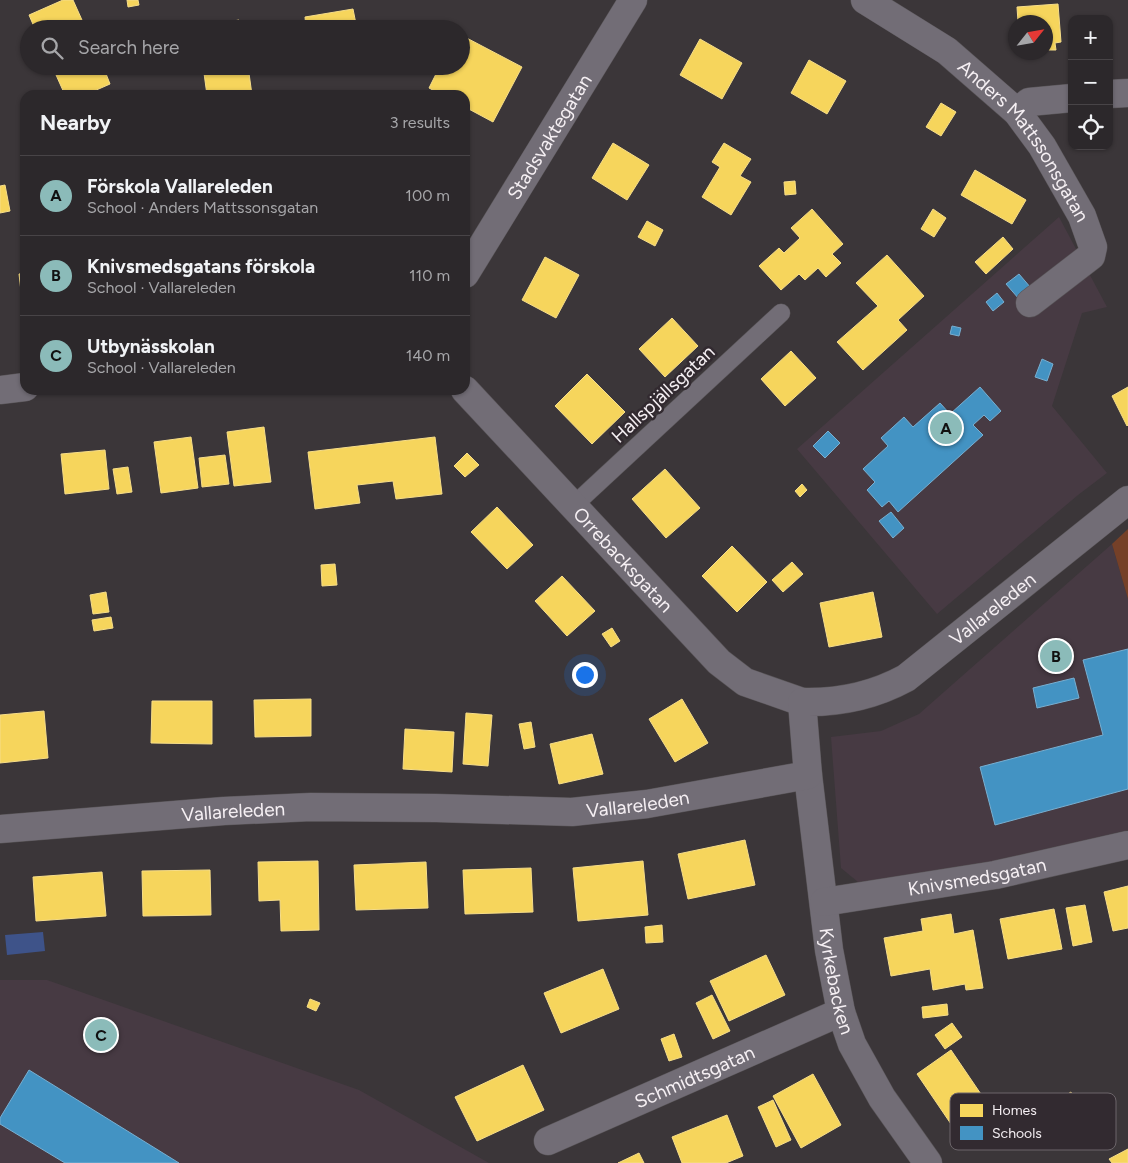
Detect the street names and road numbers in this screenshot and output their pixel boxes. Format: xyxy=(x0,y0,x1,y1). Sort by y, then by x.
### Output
street label: Anders Mattssonsgatan xyxy=(953,55,1094,226)
street label: Stadsvaktegatan xyxy=(502,70,596,204)
street label: Hallspjällsgatan xyxy=(607,340,719,448)
street label: Orrebacksgatan xyxy=(569,502,678,617)
street label: Vallareleden xyxy=(945,567,1040,650)
street label: Vallareleden xyxy=(585,785,691,822)
street label: Vallareleden xyxy=(181,797,286,826)
street label: Knivsmedsgatan xyxy=(906,852,1048,900)
street label: Kyrkebacken xyxy=(815,926,859,1037)
street label: Schmidtsgatan xyxy=(631,1040,758,1113)

